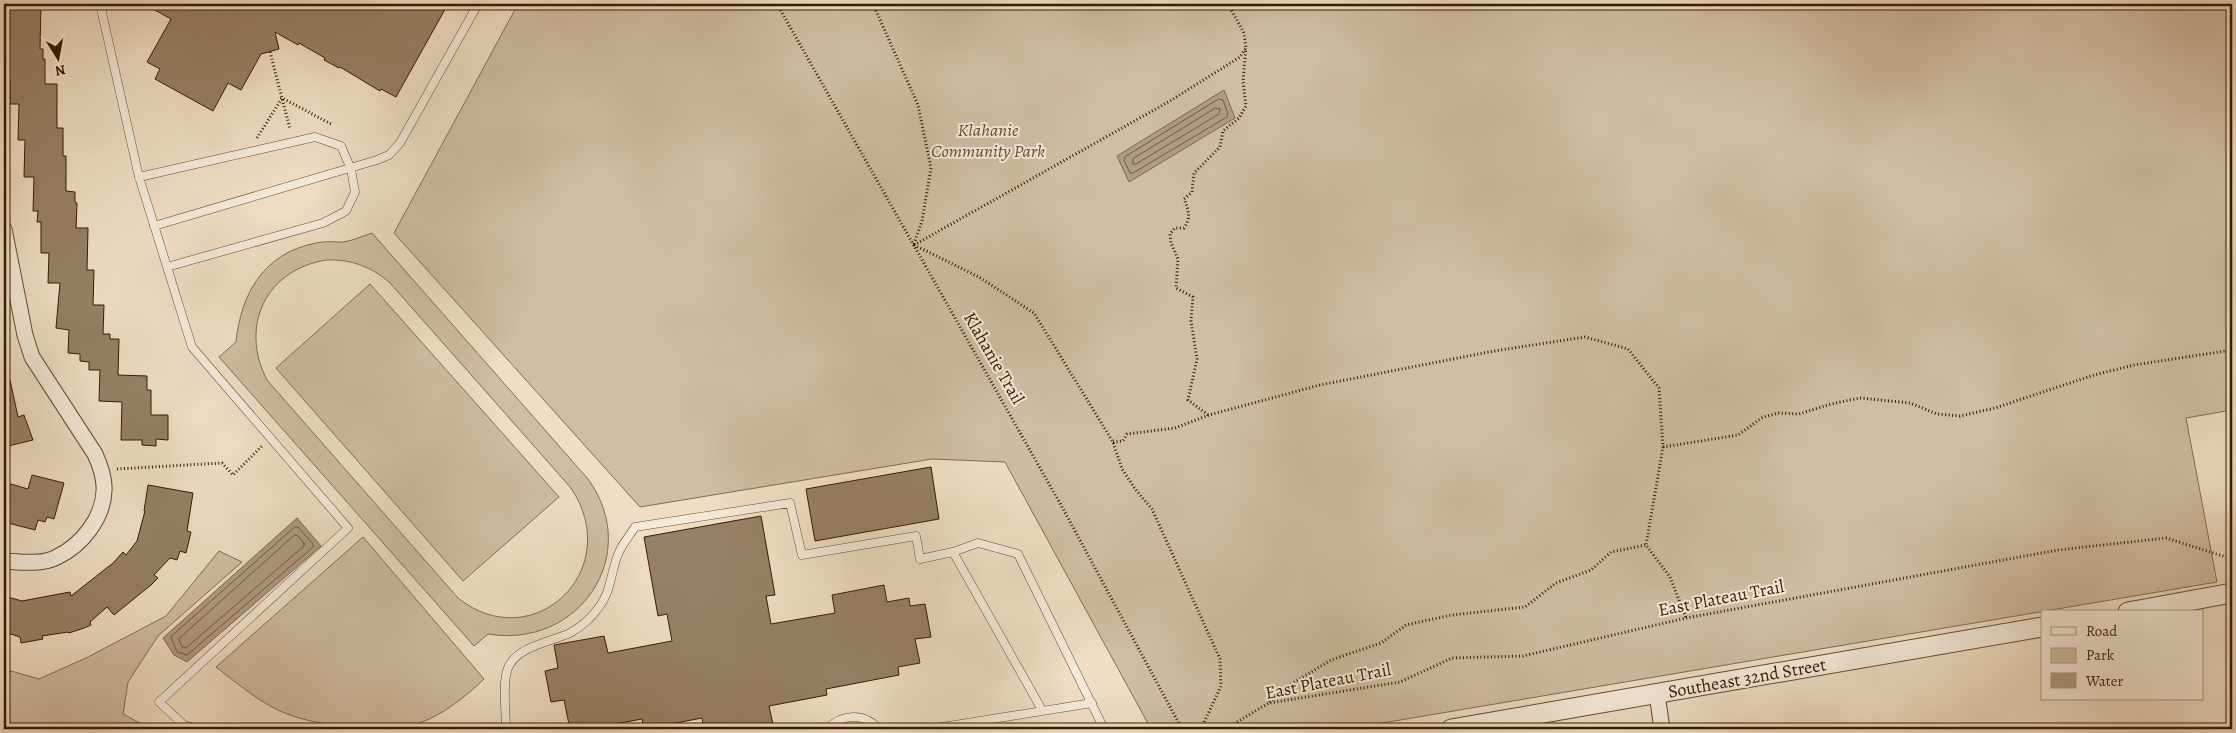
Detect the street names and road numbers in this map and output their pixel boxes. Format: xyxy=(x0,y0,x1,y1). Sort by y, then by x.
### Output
street label: Klahanie Trail xyxy=(958,308,1030,409)
street label: East Plateau Trail xyxy=(1656,574,1787,622)
street label: Southeast 32nd Street xyxy=(1666,652,1828,704)
street label: East Plateau Trail xyxy=(1263,657,1394,705)

